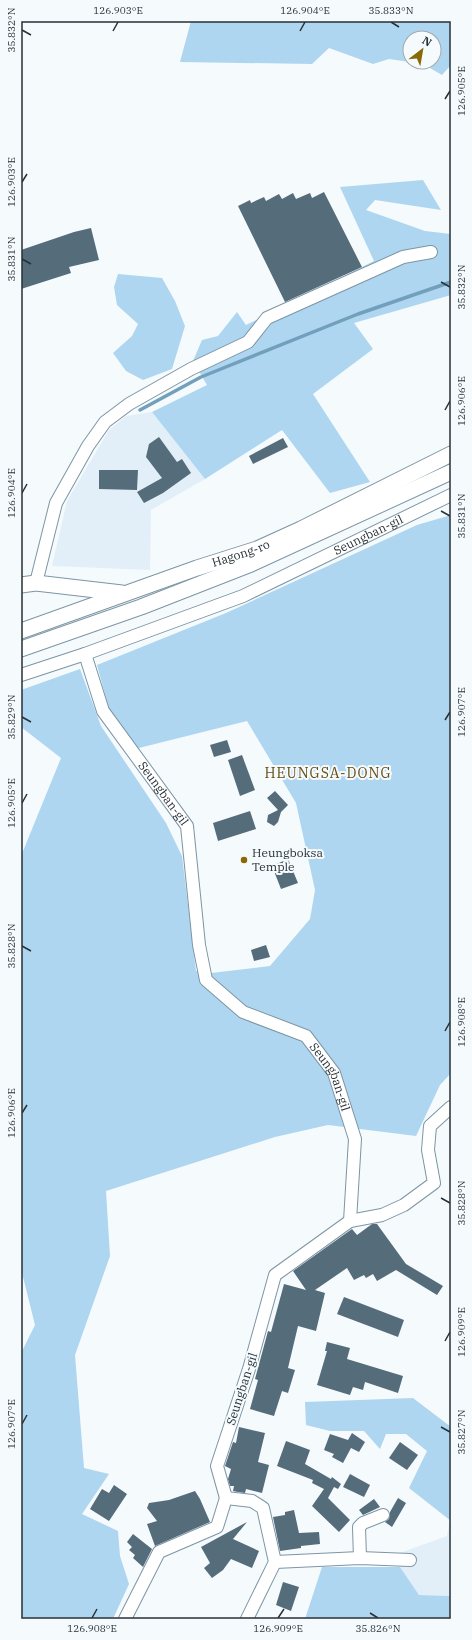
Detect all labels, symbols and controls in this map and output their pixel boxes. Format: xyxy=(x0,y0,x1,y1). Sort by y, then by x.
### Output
text: 126.903°E xyxy=(93,4,143,17)
text: 126.904°E xyxy=(280,4,330,17)
text: 35.833°N xyxy=(368,4,414,17)
text: 35.832°N xyxy=(5,7,18,53)
north arrow xyxy=(402,30,442,70)
text: N xyxy=(420,33,435,50)
text: 126.905°E xyxy=(455,66,468,116)
text: 126.903°E xyxy=(5,157,18,207)
text: 35.831°N xyxy=(5,236,18,282)
text: 35.832°N xyxy=(455,264,468,310)
text: 126.906°E xyxy=(455,376,468,426)
text: 126.904°E xyxy=(5,468,18,518)
text: 35.831°N xyxy=(455,493,468,539)
street label: Seungban-gil xyxy=(331,511,406,558)
street label: Hagong-ro xyxy=(210,536,272,570)
text: 126.907°E xyxy=(455,687,468,737)
text: 35.829°N xyxy=(5,694,18,740)
street label: Seungban-gil xyxy=(135,758,192,828)
district label: HEUNGSA-DONG xyxy=(264,764,392,782)
text: 126.905°E xyxy=(5,778,18,828)
place label: Heungboksa Temple xyxy=(252,845,323,874)
marker: Heungboksa Temple xyxy=(239,855,249,865)
text: 35.828°N xyxy=(5,923,18,969)
text: 126.908°E xyxy=(455,997,468,1047)
street label: Seungban-gil xyxy=(307,1040,354,1113)
text: 126.906°E xyxy=(5,1088,18,1138)
text: 35.828°N xyxy=(455,1180,468,1226)
text: 126.909°E xyxy=(455,1307,468,1357)
street label: Seungban-gil xyxy=(223,1350,260,1427)
text: 126.907°E xyxy=(5,1399,18,1449)
text: 35.827°N xyxy=(455,1409,468,1455)
text: 126.908°E xyxy=(67,1622,117,1635)
text: 126.909°E xyxy=(253,1622,303,1635)
text: 35.826°N xyxy=(355,1622,401,1635)

